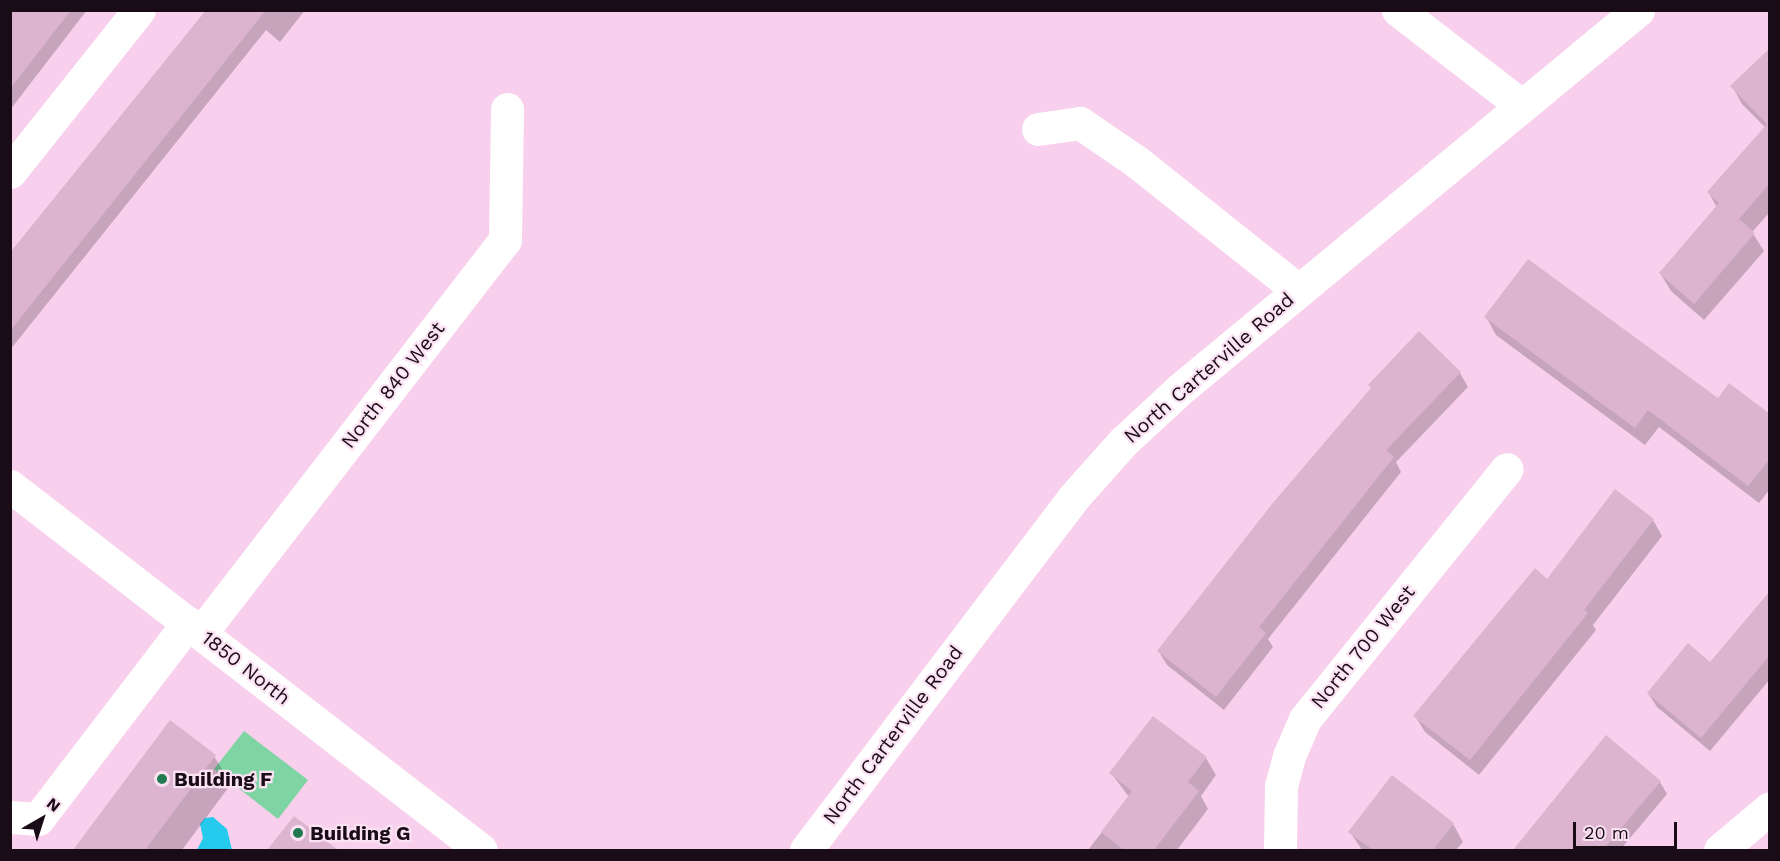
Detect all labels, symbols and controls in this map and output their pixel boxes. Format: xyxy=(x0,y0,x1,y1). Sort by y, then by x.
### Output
street label: North Carterville Road xyxy=(1119,288,1299,448)
street label: North 840 West xyxy=(336,317,450,453)
street label: North 700 West xyxy=(1305,580,1421,714)
street label: 1850 North xyxy=(197,626,295,710)
street label: North Carterville Road xyxy=(818,641,968,829)
place label: Building F xyxy=(174,767,272,791)
marker: Building F xyxy=(155,772,169,786)
north arrow xyxy=(12,789,72,849)
text: N xyxy=(43,794,64,816)
scale bar xyxy=(1576,810,1680,848)
place label: Building G xyxy=(310,821,411,845)
text: 20 m xyxy=(1584,822,1629,843)
marker: Building G xyxy=(291,826,305,840)

